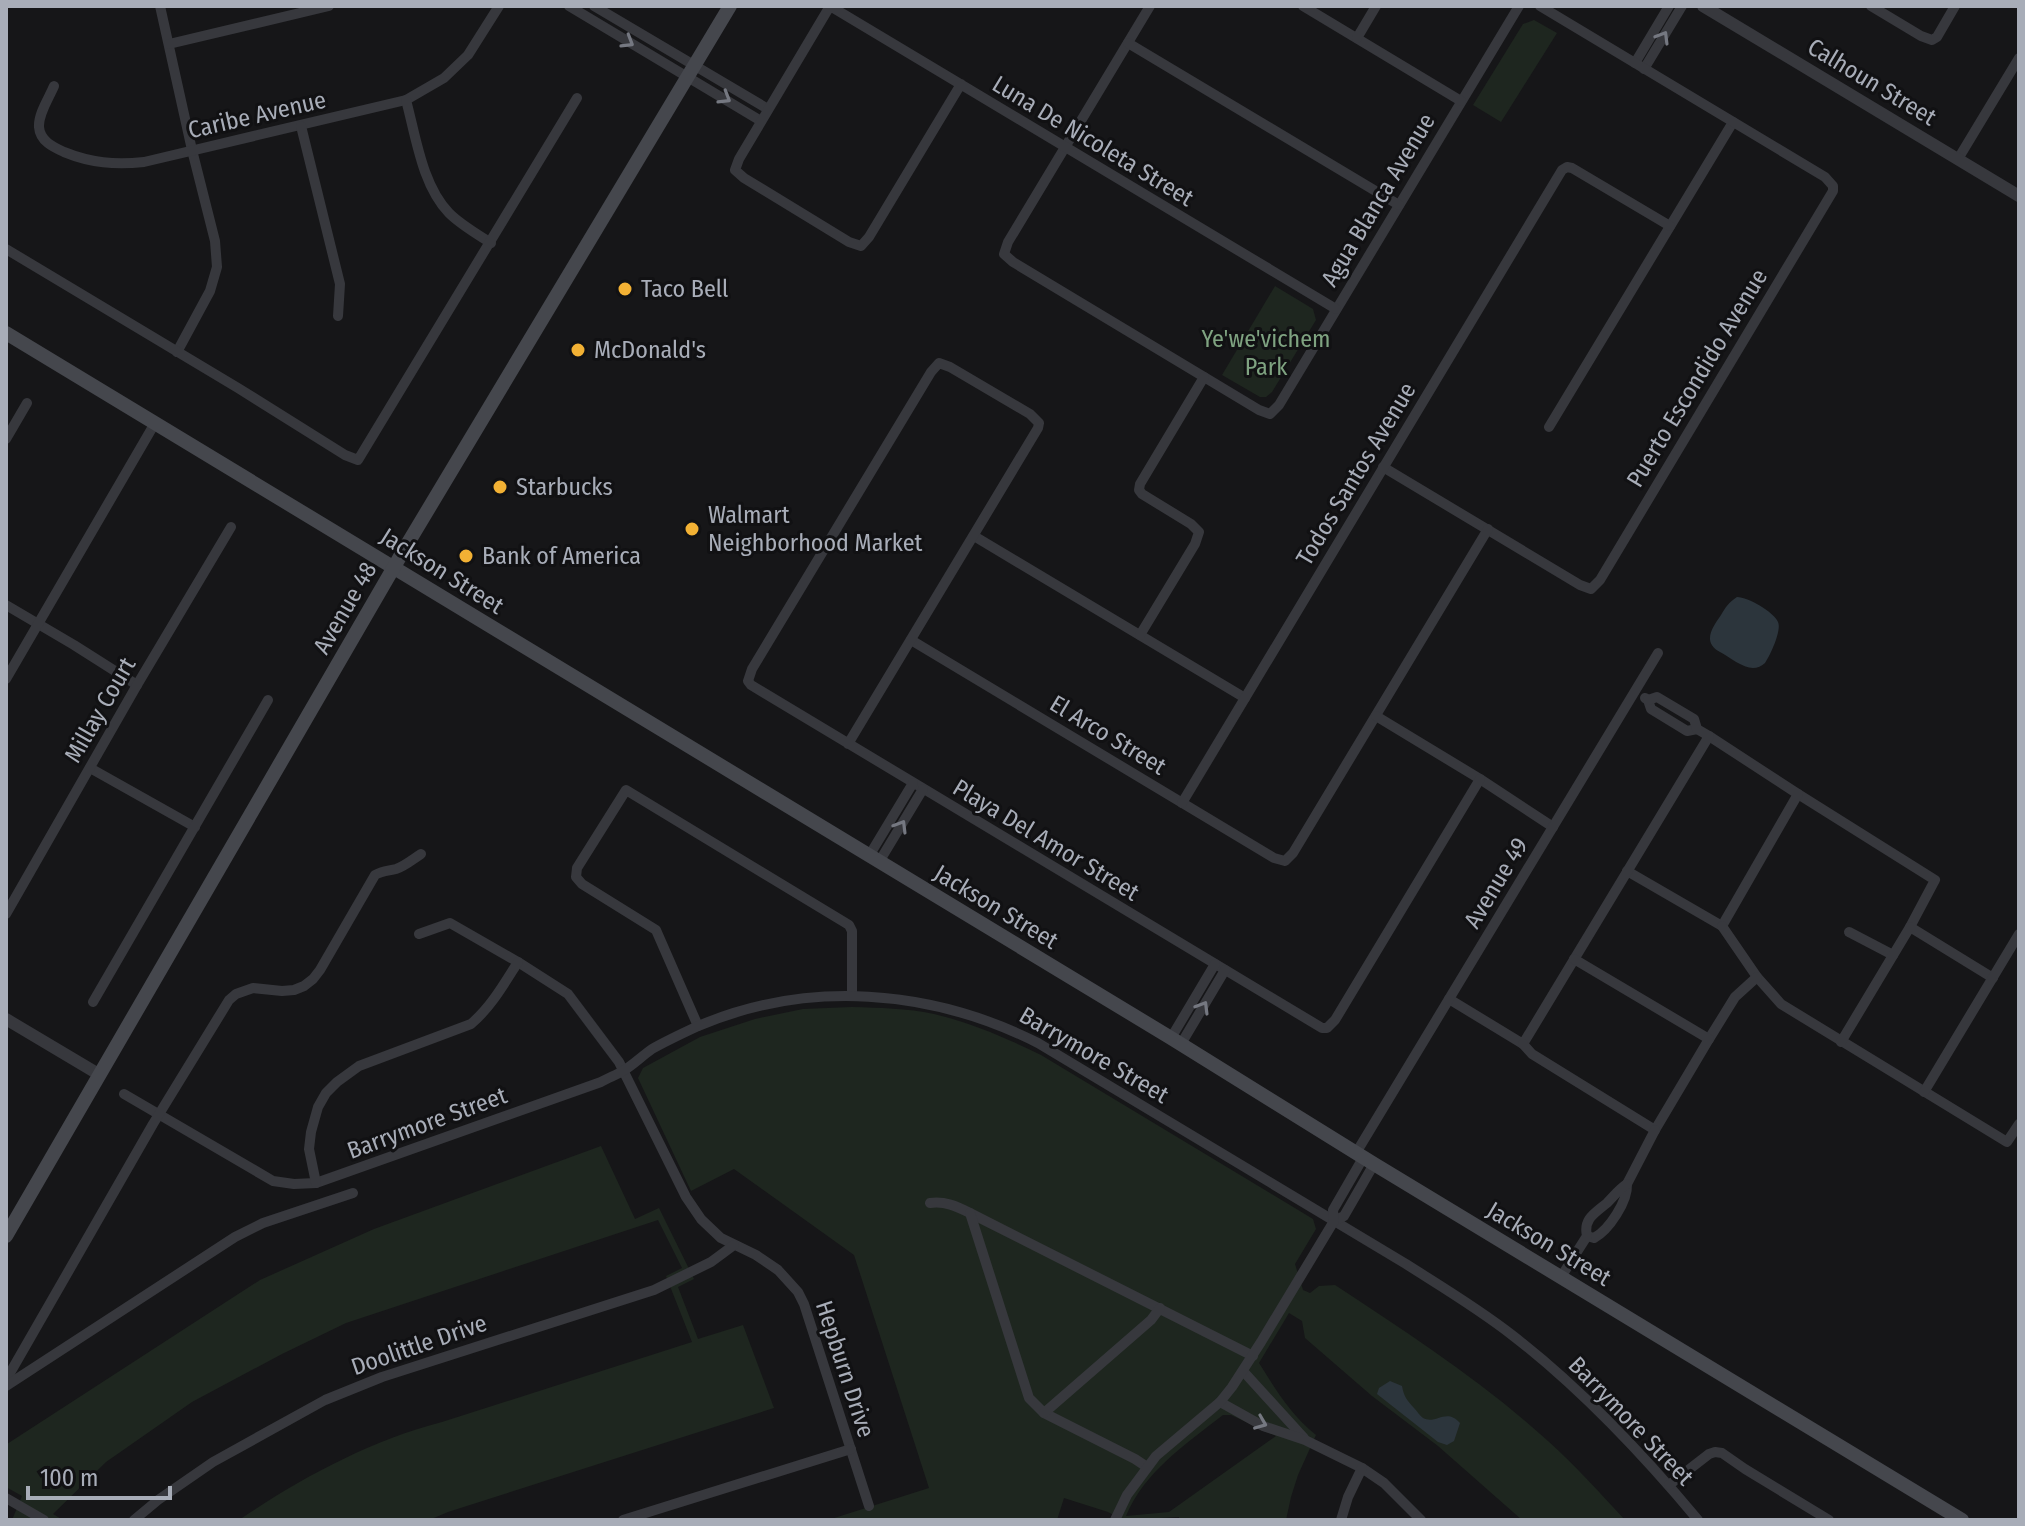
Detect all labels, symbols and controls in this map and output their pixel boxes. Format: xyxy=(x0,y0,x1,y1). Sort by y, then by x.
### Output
one-way arrow xyxy=(1654,31,1669,46)
one-way arrow xyxy=(619,32,634,47)
street label: Calhoun Street xyxy=(1803,33,1941,131)
street label: Luna De Nicoleta Street xyxy=(987,70,1199,212)
street label: Caribe Avenue xyxy=(185,86,329,144)
one-way arrow xyxy=(716,89,731,104)
street label: Agua Blanca Avenue xyxy=(1315,108,1441,292)
street label: Puerto Escondido Avenue xyxy=(1621,264,1773,492)
place label: Taco Bell xyxy=(641,275,728,303)
marker: Taco Bell xyxy=(616,280,634,298)
park label: Ye'we'vichem Park xyxy=(1201,325,1331,381)
place label: McDonald's xyxy=(594,336,706,364)
marker: McDonald's xyxy=(569,341,587,359)
street label: Todos Santos Avenue xyxy=(1290,378,1422,570)
place label: Starbucks xyxy=(516,473,613,501)
marker: Starbucks xyxy=(491,478,509,496)
place label: Walmart Neighborhood Market xyxy=(708,501,923,557)
marker: Walmart Neighborhood Market xyxy=(683,520,701,538)
street label: Jackson Street xyxy=(375,522,509,620)
place label: Bank of America xyxy=(482,542,641,570)
marker: Bank of America xyxy=(457,547,475,565)
street label: Avenue 48 xyxy=(308,557,382,659)
street label: Millay Court xyxy=(59,652,141,767)
street label: El Arco Street xyxy=(1045,689,1171,781)
street label: Playa Del Amor Street xyxy=(948,773,1144,907)
one-way arrow xyxy=(891,820,907,835)
street label: Avenue 49 xyxy=(1458,833,1534,933)
street label: Jackson Street xyxy=(929,859,1063,955)
street label: Barrymore Street xyxy=(1014,1001,1174,1109)
one-way arrow xyxy=(1193,1001,1209,1016)
street label: Barrymore Street xyxy=(343,1081,511,1165)
street label: Jackson Street xyxy=(1482,1196,1616,1292)
street label: Hepburn Drive xyxy=(810,1297,880,1441)
street label: Doolittle Drive xyxy=(348,1309,490,1381)
street label: Barrymore Street xyxy=(1563,1351,1699,1491)
one-way arrow xyxy=(1254,1413,1268,1430)
scale bar xyxy=(28,1450,170,1500)
text: 100 m xyxy=(40,1464,98,1492)

